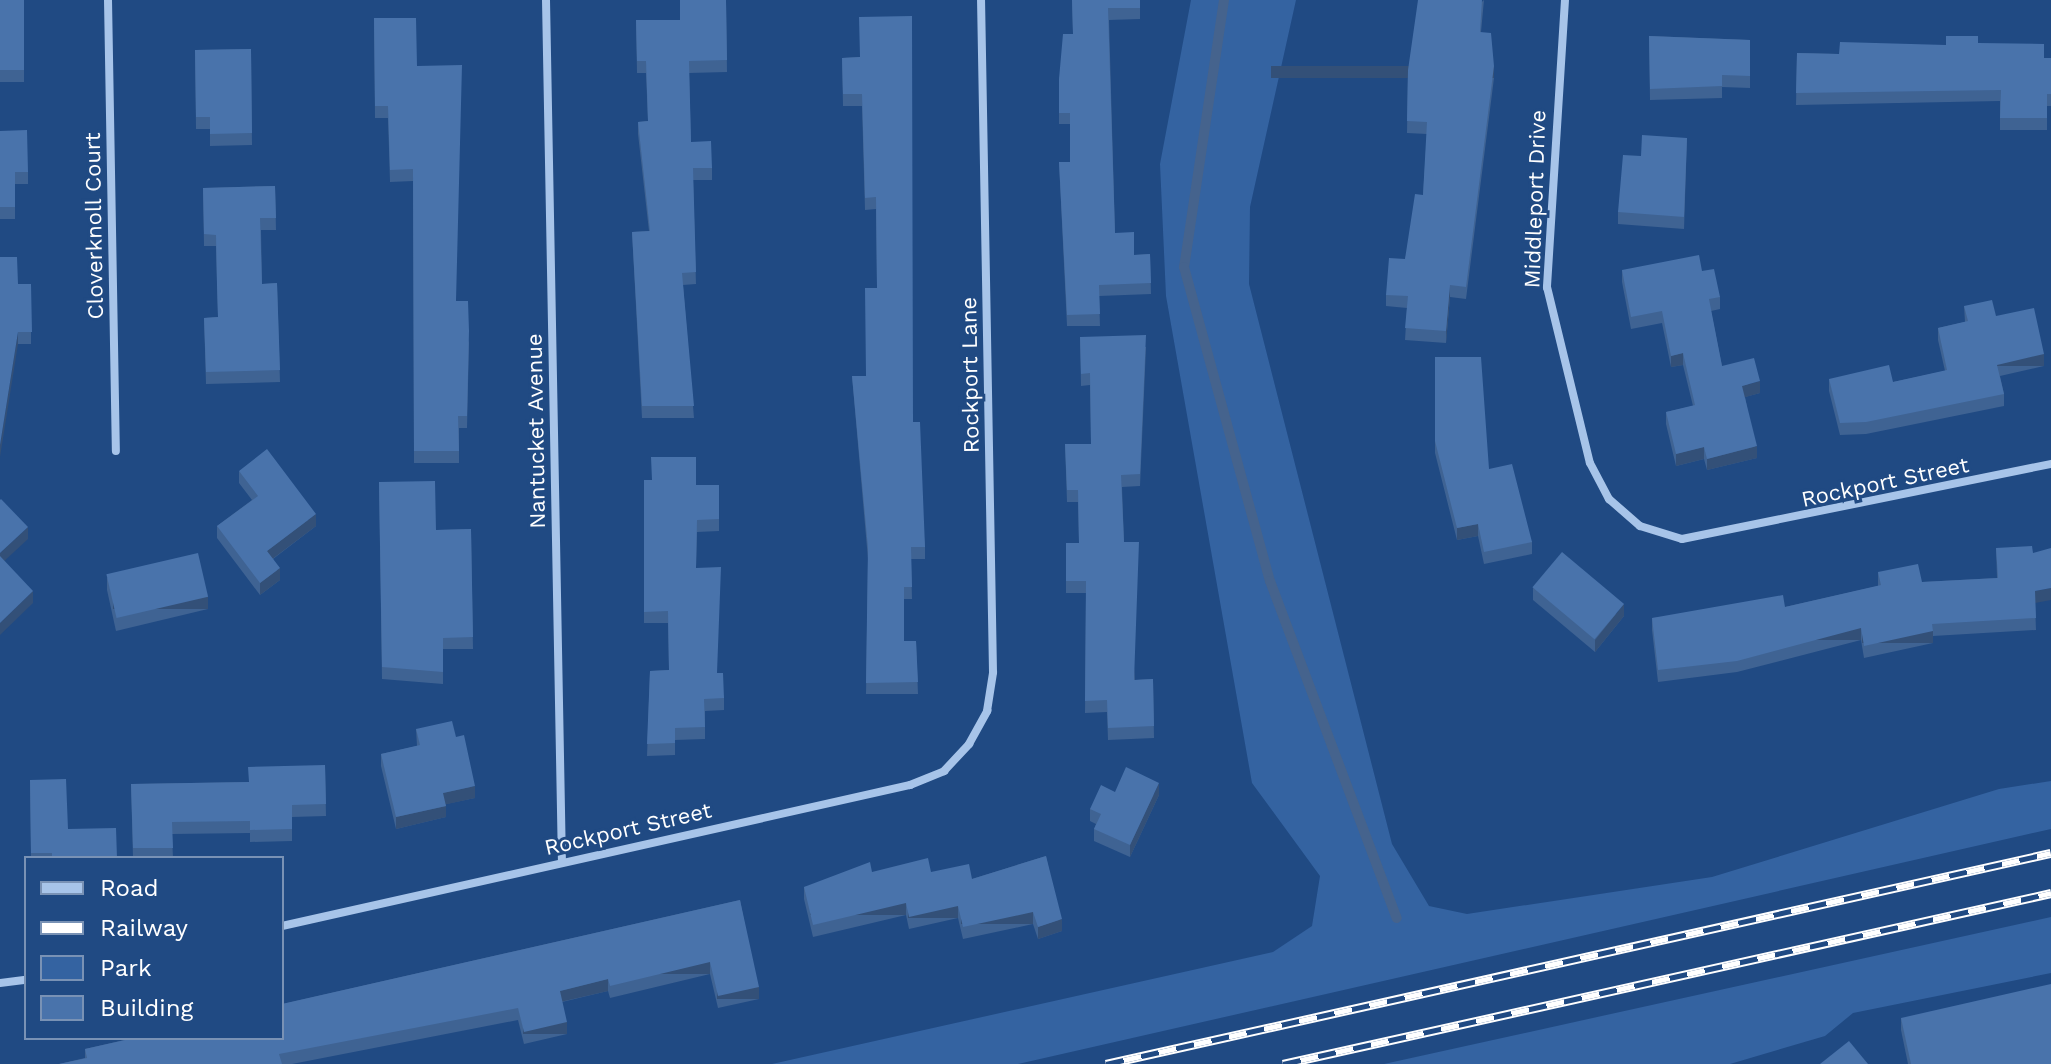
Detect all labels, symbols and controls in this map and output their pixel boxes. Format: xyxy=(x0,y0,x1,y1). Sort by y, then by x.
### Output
street label: Middleport Drive xyxy=(1519,109,1551,289)
street label: Cloverknoll Court xyxy=(79,132,109,320)
street label: Rockport Lane xyxy=(955,297,985,453)
street label: Nantucket Avenue xyxy=(521,333,551,529)
street label: Rockport Street xyxy=(1799,451,1971,513)
street label: Rockport Street xyxy=(542,797,714,861)
legend xyxy=(24,856,284,1040)
text: Road xyxy=(100,874,159,902)
text: Railway xyxy=(100,914,188,942)
text: Park xyxy=(100,954,152,982)
text: Building xyxy=(100,994,193,1022)

